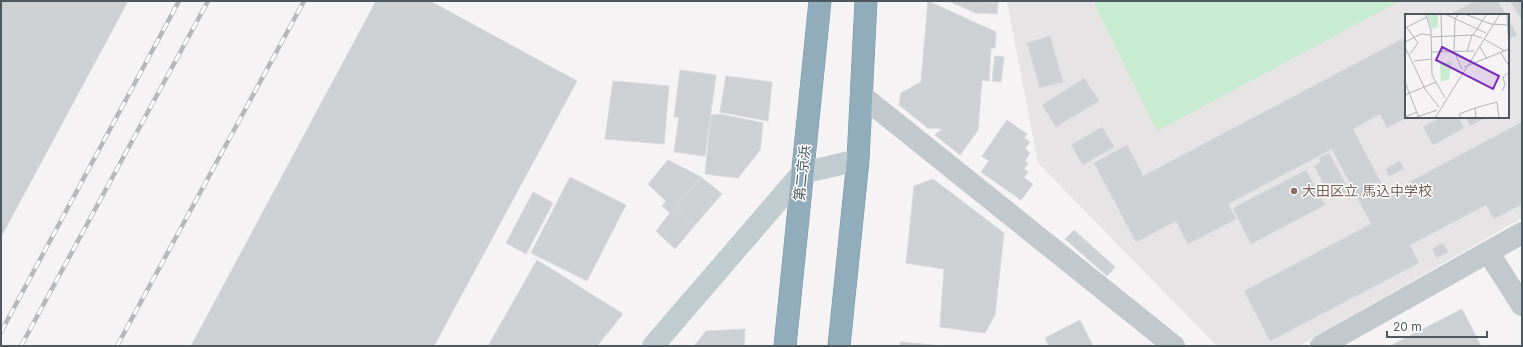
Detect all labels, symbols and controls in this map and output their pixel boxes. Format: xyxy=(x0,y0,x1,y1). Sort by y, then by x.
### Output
inset map xyxy=(1405,14,1509,118)
street label: 第二京浜 xyxy=(790,144,813,202)
place label: 大田区立 馬込中学校 xyxy=(1302,182,1432,199)
marker: 大田区立 馬込中学校 xyxy=(1289,186,1299,196)
scale bar xyxy=(1387,313,1487,339)
text: 20 m xyxy=(1393,319,1422,334)

